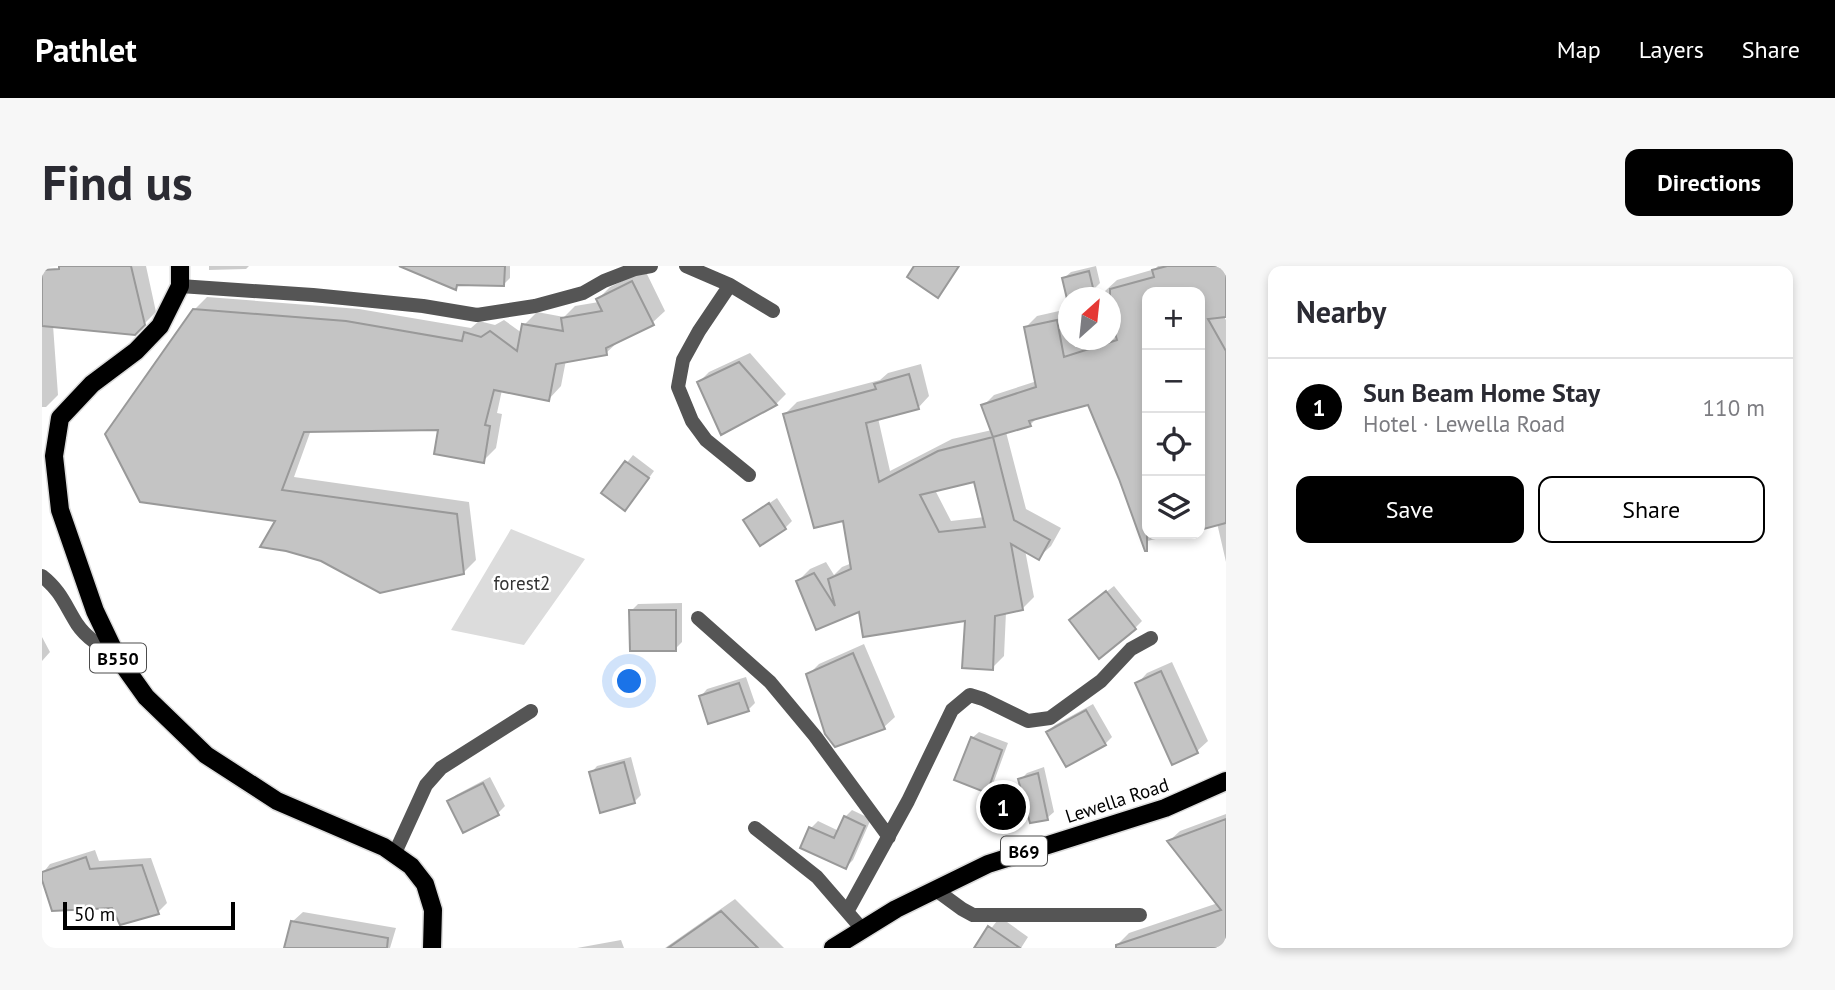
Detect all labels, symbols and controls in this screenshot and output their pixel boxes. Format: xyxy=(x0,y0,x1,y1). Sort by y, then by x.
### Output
text: Pathlet xyxy=(35,28,137,71)
text: Map xyxy=(1557,34,1601,65)
text: Layers xyxy=(1639,34,1704,65)
text: Share xyxy=(1742,34,1800,65)
button: Directions xyxy=(1625,149,1793,216)
text: Find us xyxy=(42,150,193,214)
north arrow xyxy=(1058,287,1121,350)
map controls xyxy=(1142,287,1205,539)
button: + xyxy=(1142,287,1205,350)
text: Nearby xyxy=(1296,292,1386,331)
button: − xyxy=(1142,350,1205,413)
text: Sun Beam Home Stay xyxy=(1363,376,1600,409)
text: 1 xyxy=(1312,393,1326,422)
text: 110 m xyxy=(1703,393,1765,422)
text: Hotel · Lewella Road xyxy=(1363,409,1565,438)
button: locate xyxy=(1142,413,1205,476)
button: layers xyxy=(1142,476,1205,539)
button: Save xyxy=(1296,476,1524,543)
button: Share xyxy=(1538,476,1765,543)
park label: forest2 xyxy=(494,571,550,595)
road number: B550 xyxy=(90,644,146,672)
your location xyxy=(612,664,646,698)
street label: Lewella Road xyxy=(1062,772,1172,828)
pin: 1 xyxy=(980,781,1026,833)
road number: B69 xyxy=(1001,836,1047,866)
scale bar xyxy=(63,899,234,931)
text: 50 m xyxy=(74,902,115,926)

